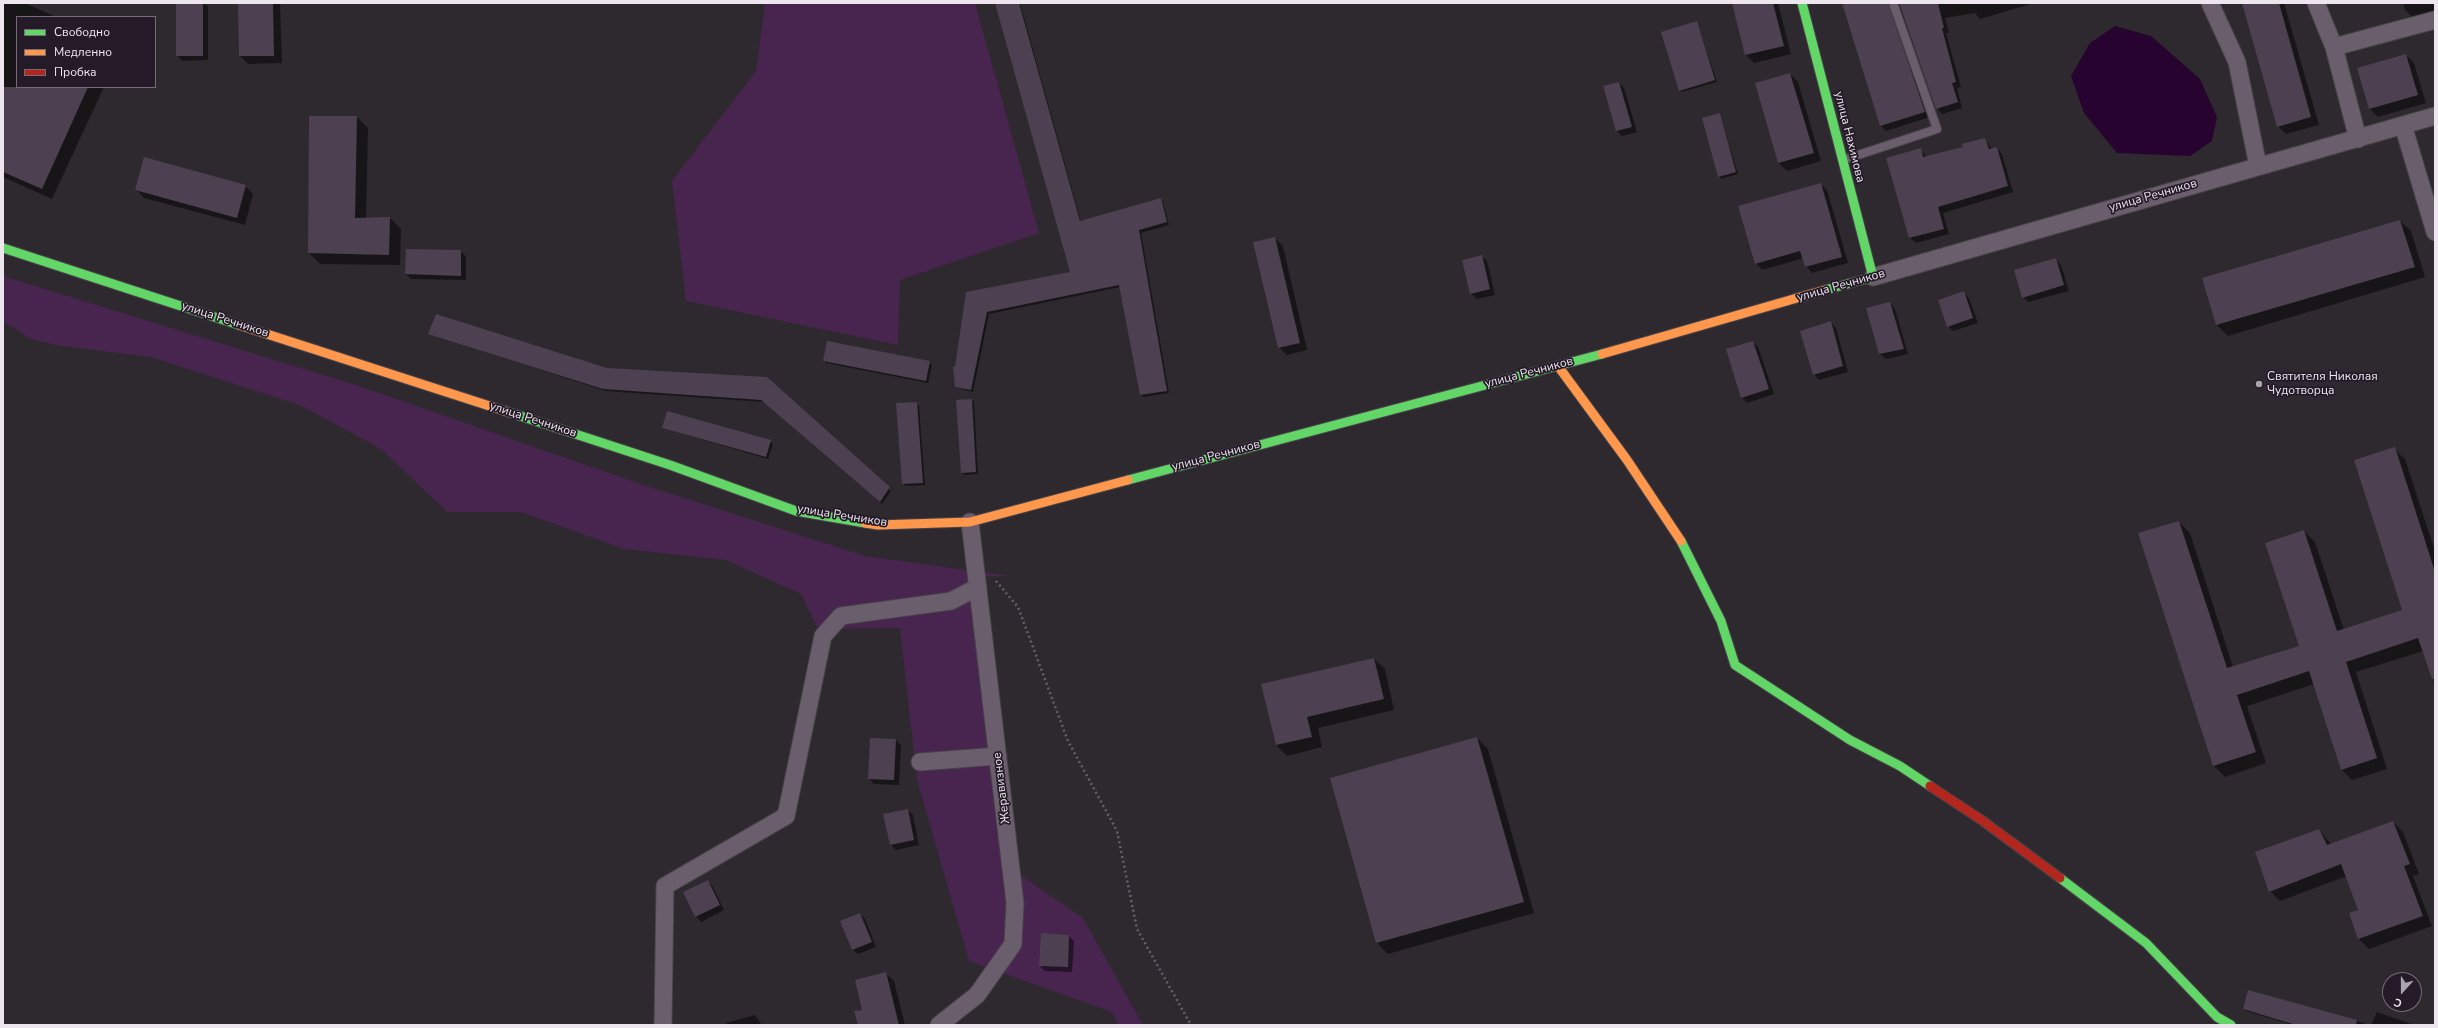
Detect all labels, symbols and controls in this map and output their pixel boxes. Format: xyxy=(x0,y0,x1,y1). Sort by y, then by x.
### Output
legend xyxy=(16,16,156,88)
text: Свободно xyxy=(54,24,110,40)
text: Медленно xyxy=(54,44,112,60)
text: Пробка xyxy=(54,64,97,80)
street label: улица Нахимова xyxy=(1831,90,1867,184)
street label: улица Речников xyxy=(2107,177,2199,215)
street label: улица Речников xyxy=(1795,267,1887,305)
street label: улица Речников xyxy=(180,299,270,341)
street label: улица Речников xyxy=(1483,354,1575,392)
place label: Святителя Николая Чудотворца xyxy=(2267,370,2378,398)
marker: Святителя Николая Чудотворца xyxy=(2254,379,2264,389)
street label: улица Речников xyxy=(488,399,578,441)
street label: улица Речников xyxy=(1170,437,1262,475)
street label: улица Речников xyxy=(796,502,888,530)
street label: Жеравизное xyxy=(990,752,1014,824)
north arrow xyxy=(2382,972,2422,1012)
text: С xyxy=(2392,994,2404,1011)

